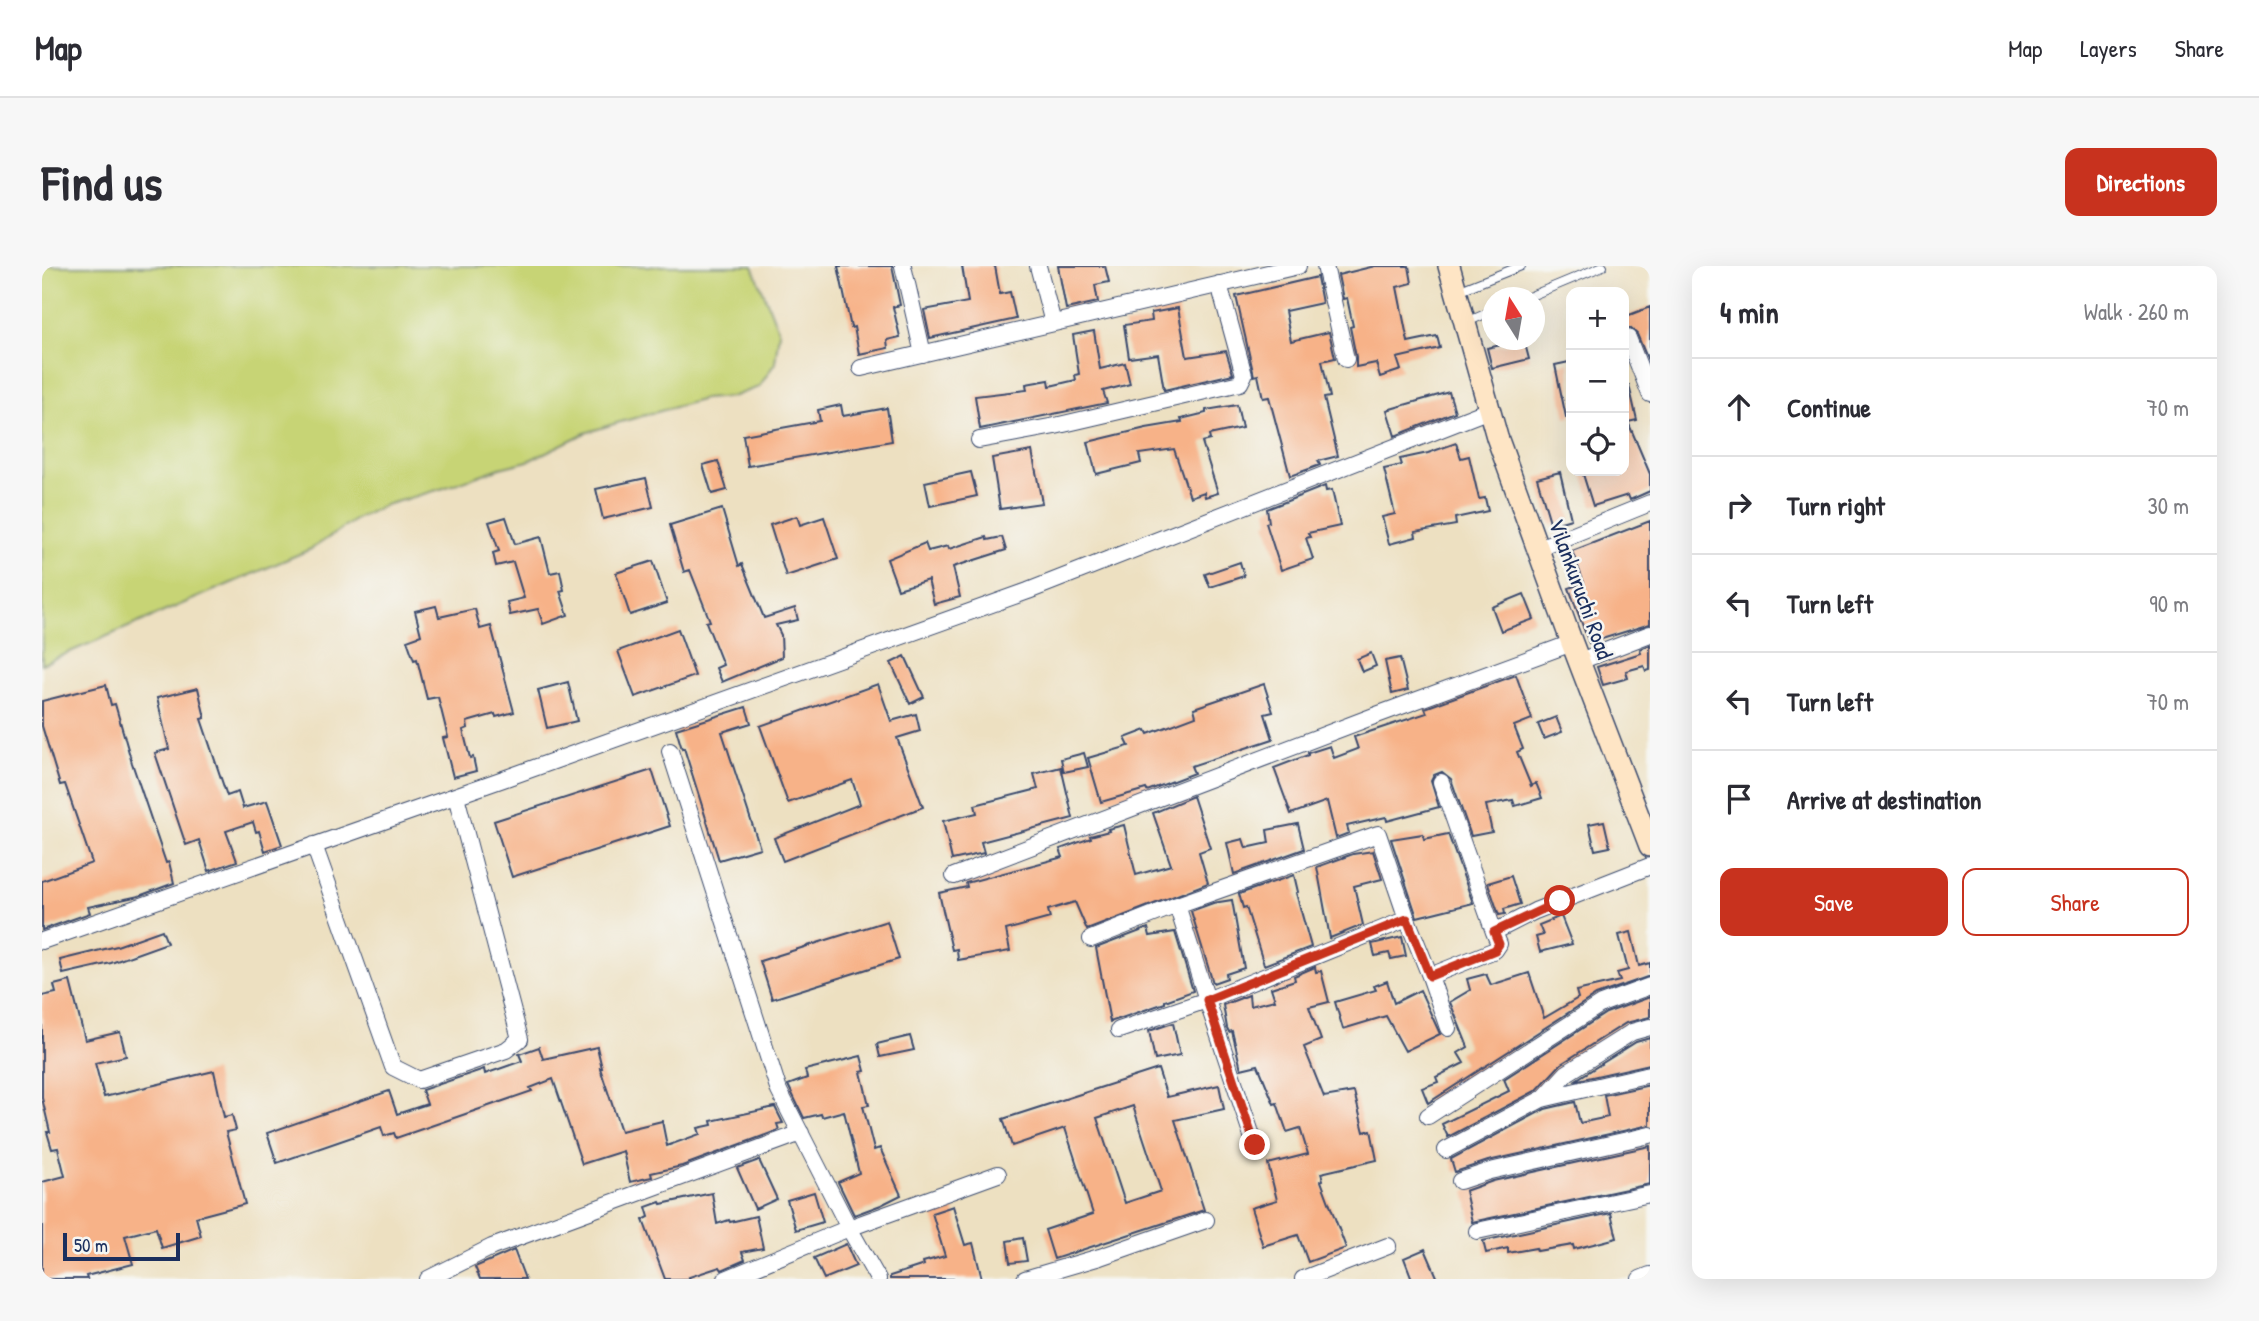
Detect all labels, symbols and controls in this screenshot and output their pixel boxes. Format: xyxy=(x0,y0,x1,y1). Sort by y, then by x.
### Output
text: Map xyxy=(35,26,82,70)
text: Map xyxy=(2008,32,2042,64)
text: Layers xyxy=(2080,32,2137,64)
text: Share xyxy=(2175,32,2224,64)
button: Directions xyxy=(2065,148,2217,216)
text: Find us xyxy=(42,149,162,215)
north arrow xyxy=(1482,287,1545,350)
map controls xyxy=(1566,287,1629,476)
button: + xyxy=(1566,287,1629,350)
text: 4 min xyxy=(1720,292,1779,332)
text: Walk · 260 m xyxy=(2084,296,2189,327)
button: − xyxy=(1566,350,1629,413)
icon: ahead xyxy=(1720,388,1758,426)
text: Continue xyxy=(1787,390,1871,425)
text: 70 m xyxy=(2146,392,2189,423)
button: locate xyxy=(1566,413,1629,476)
icon: right xyxy=(1720,486,1758,524)
text: Turn right xyxy=(1787,488,1885,523)
text: 30 m xyxy=(2147,490,2189,521)
street label: Vilankuruchi Road xyxy=(1542,514,1621,663)
icon: left xyxy=(1720,584,1758,622)
text: Turn left xyxy=(1787,586,1873,621)
text: 90 m xyxy=(2149,588,2189,619)
icon: left xyxy=(1720,682,1758,720)
text: Turn left xyxy=(1787,684,1873,719)
text: 70 m xyxy=(2146,686,2189,717)
icon: arrive xyxy=(1720,780,1758,818)
text: Arrive at destination xyxy=(1787,782,1982,817)
button: Save xyxy=(1720,868,1948,936)
button: Share xyxy=(1962,868,2189,936)
route start xyxy=(1544,885,1575,916)
route end xyxy=(1239,1129,1270,1160)
scale bar xyxy=(63,1230,180,1262)
text: 50 m xyxy=(74,1232,108,1258)

